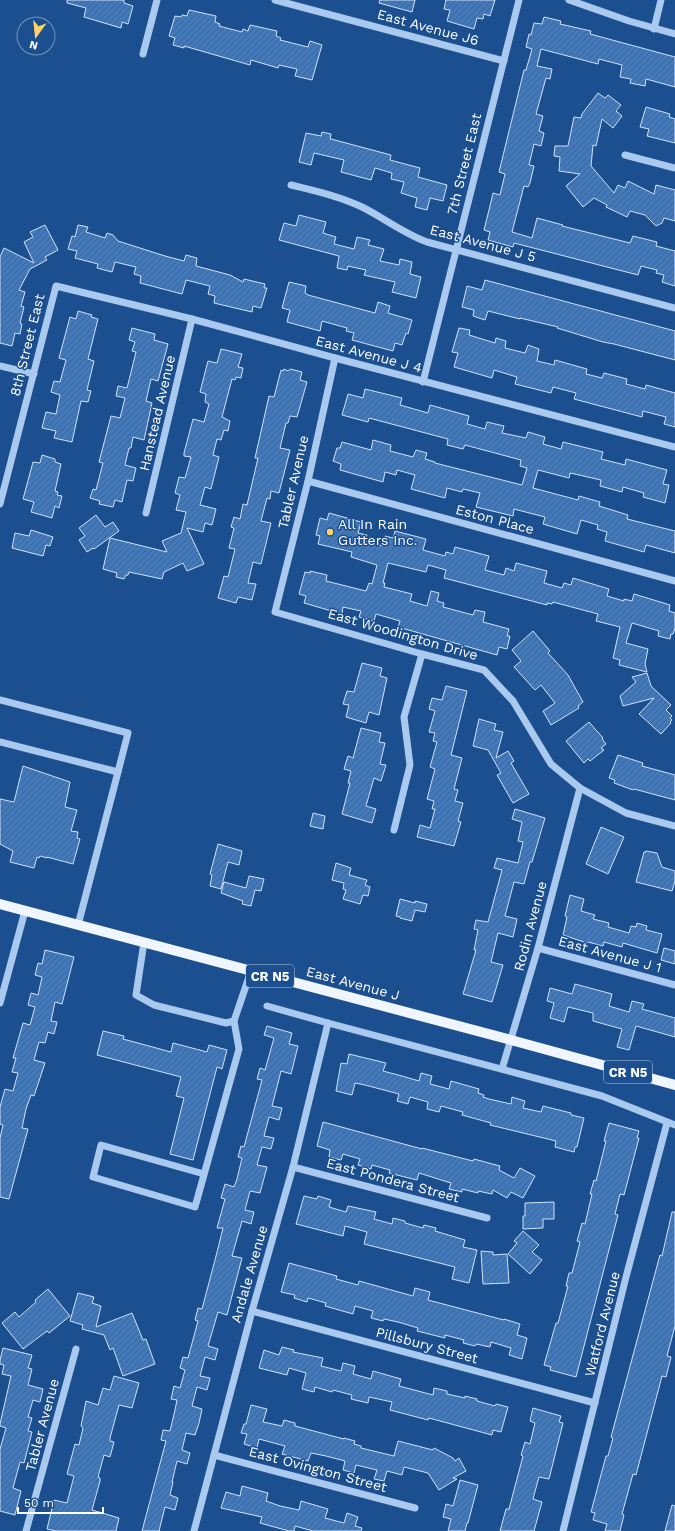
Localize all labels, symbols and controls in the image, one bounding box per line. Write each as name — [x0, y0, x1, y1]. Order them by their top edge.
street label: East Avenue J6 — [375, 6, 481, 48]
north arrow — [16, 16, 56, 56]
text: N — [28, 38, 39, 53]
street label: 7th Street East — [444, 111, 484, 216]
street label: East Avenue J 5 — [428, 221, 538, 265]
street label: 8th Street East — [7, 292, 47, 398]
street label: East Avenue J 4 — [314, 332, 424, 376]
street label: Hanstead Avenue — [136, 353, 178, 473]
street label: Tabler Avenue — [274, 434, 312, 530]
street label: Eston Place — [454, 501, 536, 537]
place label: All In Rain Gutters Inc. — [338, 516, 418, 548]
marker: All In Rain Gutters Inc. — [325, 527, 335, 537]
street label: East Woodington Drive — [326, 605, 480, 663]
street label: Rodin Avenue — [510, 879, 550, 973]
street label: East Avenue J 1 — [557, 933, 663, 975]
street label: East Avenue J — [304, 963, 402, 1003]
road number: CR N5 — [246, 965, 294, 987]
road number: CR N5 — [604, 1061, 652, 1083]
street label: East Pondera Street — [325, 1155, 461, 1206]
street label: Andale Avenue — [227, 1223, 271, 1325]
street label: Watford Avenue — [581, 1270, 623, 1378]
street label: Pillsbury Street — [374, 1324, 480, 1366]
street label: Tabler Avenue — [22, 1377, 62, 1473]
street label: East Ovington Street — [247, 1443, 389, 1495]
scale bar — [18, 1489, 103, 1515]
text: 50 m — [24, 1496, 54, 1510]

